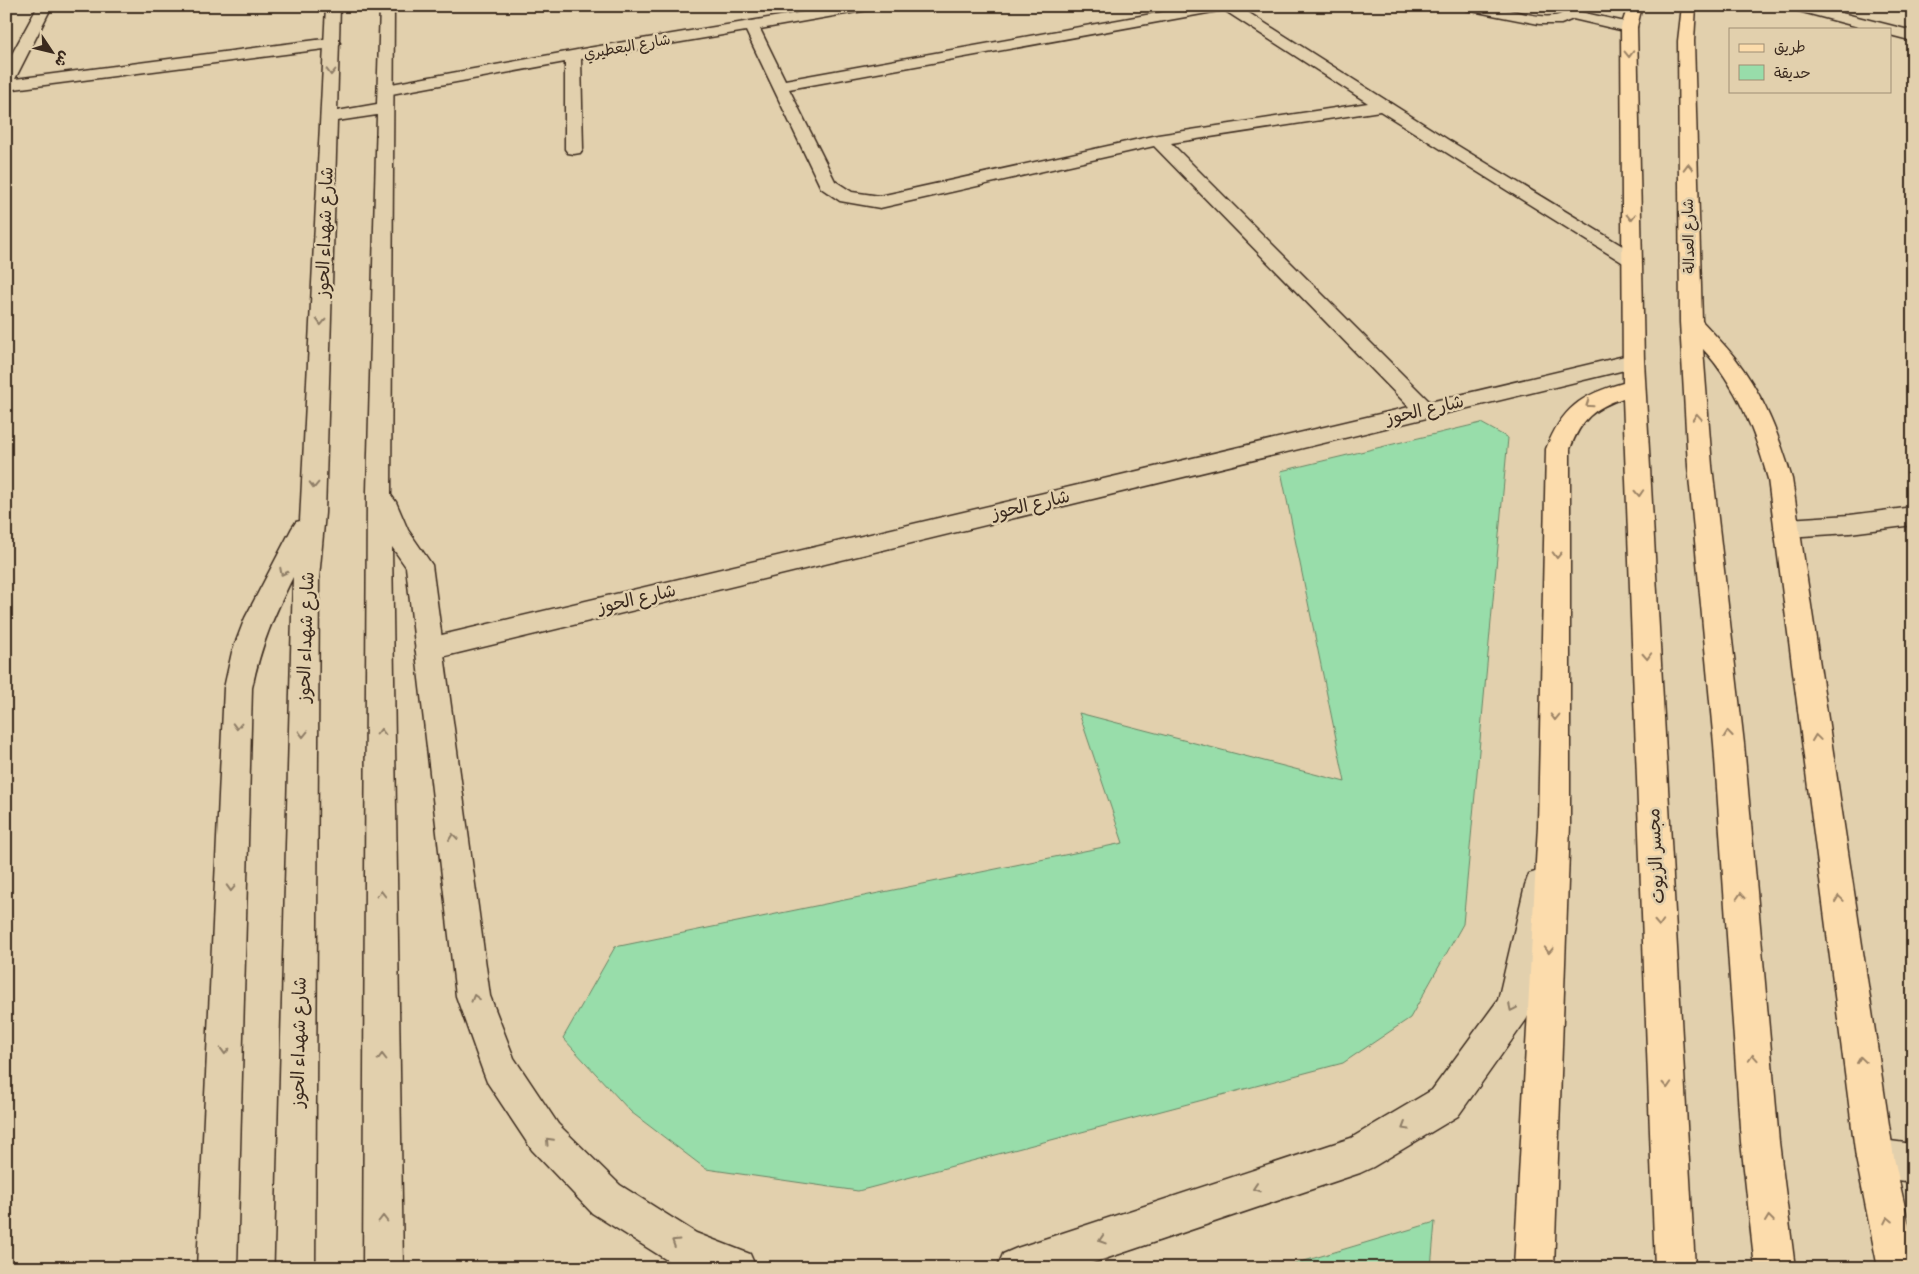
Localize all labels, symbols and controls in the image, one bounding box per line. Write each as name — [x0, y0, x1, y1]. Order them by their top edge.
north arrow — [28, 28, 78, 78]
legend — [1729, 28, 1892, 92]
street label: شارع البعطيري — [582, 30, 672, 65]
text: طريق — [1774, 38, 1806, 57]
text: ش — [51, 48, 74, 70]
one-way arrow — [1624, 50, 1634, 58]
text: حديقة — [1774, 64, 1811, 83]
one-way arrow — [326, 69, 336, 77]
one-way arrow — [1683, 163, 1693, 170]
street label: شارع شهداء الحوز — [311, 166, 339, 300]
street label: شارع العدالة — [1679, 198, 1699, 274]
one-way arrow — [1626, 213, 1636, 221]
one-way arrow — [316, 319, 326, 327]
street label: شارع الحوز — [1382, 390, 1466, 431]
one-way arrow — [1586, 398, 1595, 408]
one-way arrow — [1692, 413, 1703, 421]
one-way arrow — [309, 481, 320, 489]
street label: شارع الحوز — [988, 485, 1072, 526]
one-way arrow — [1634, 490, 1645, 498]
one-way arrow — [1552, 552, 1562, 559]
one-way arrow — [279, 567, 289, 576]
street label: شارع شهداء الحوز — [292, 571, 320, 705]
street label: شارع الحوز — [594, 579, 678, 620]
one-way arrow — [1641, 652, 1652, 660]
one-way arrow — [1550, 714, 1560, 722]
one-way arrow — [232, 722, 242, 730]
one-way arrow — [376, 727, 386, 735]
one-way arrow — [1723, 729, 1734, 737]
one-way arrow — [298, 730, 308, 738]
one-way arrow — [1811, 734, 1822, 742]
street label: مجسر الزيوت — [1642, 808, 1670, 904]
one-way arrow — [448, 833, 459, 841]
one-way arrow — [226, 884, 236, 892]
one-way arrow — [376, 890, 386, 898]
one-way arrow — [1735, 891, 1746, 899]
one-way arrow — [1834, 894, 1845, 902]
one-way arrow — [1654, 919, 1665, 927]
one-way arrow — [1543, 946, 1554, 954]
street label: شارع شهداء الحوز — [286, 976, 312, 1110]
one-way arrow — [470, 995, 480, 1003]
one-way arrow — [1507, 1003, 1518, 1012]
one-way arrow — [220, 1047, 230, 1055]
one-way arrow — [377, 1052, 387, 1060]
one-way arrow — [1748, 1053, 1759, 1061]
one-way arrow — [1857, 1055, 1867, 1064]
one-way arrow — [1661, 1081, 1672, 1089]
one-way arrow — [1402, 1120, 1411, 1130]
one-way arrow — [546, 1138, 555, 1147]
one-way arrow — [1252, 1183, 1261, 1193]
one-way arrow — [378, 1215, 388, 1222]
one-way arrow — [1764, 1215, 1775, 1223]
one-way arrow — [1883, 1216, 1894, 1224]
one-way arrow — [1098, 1234, 1106, 1244]
one-way arrow — [671, 1239, 681, 1248]

